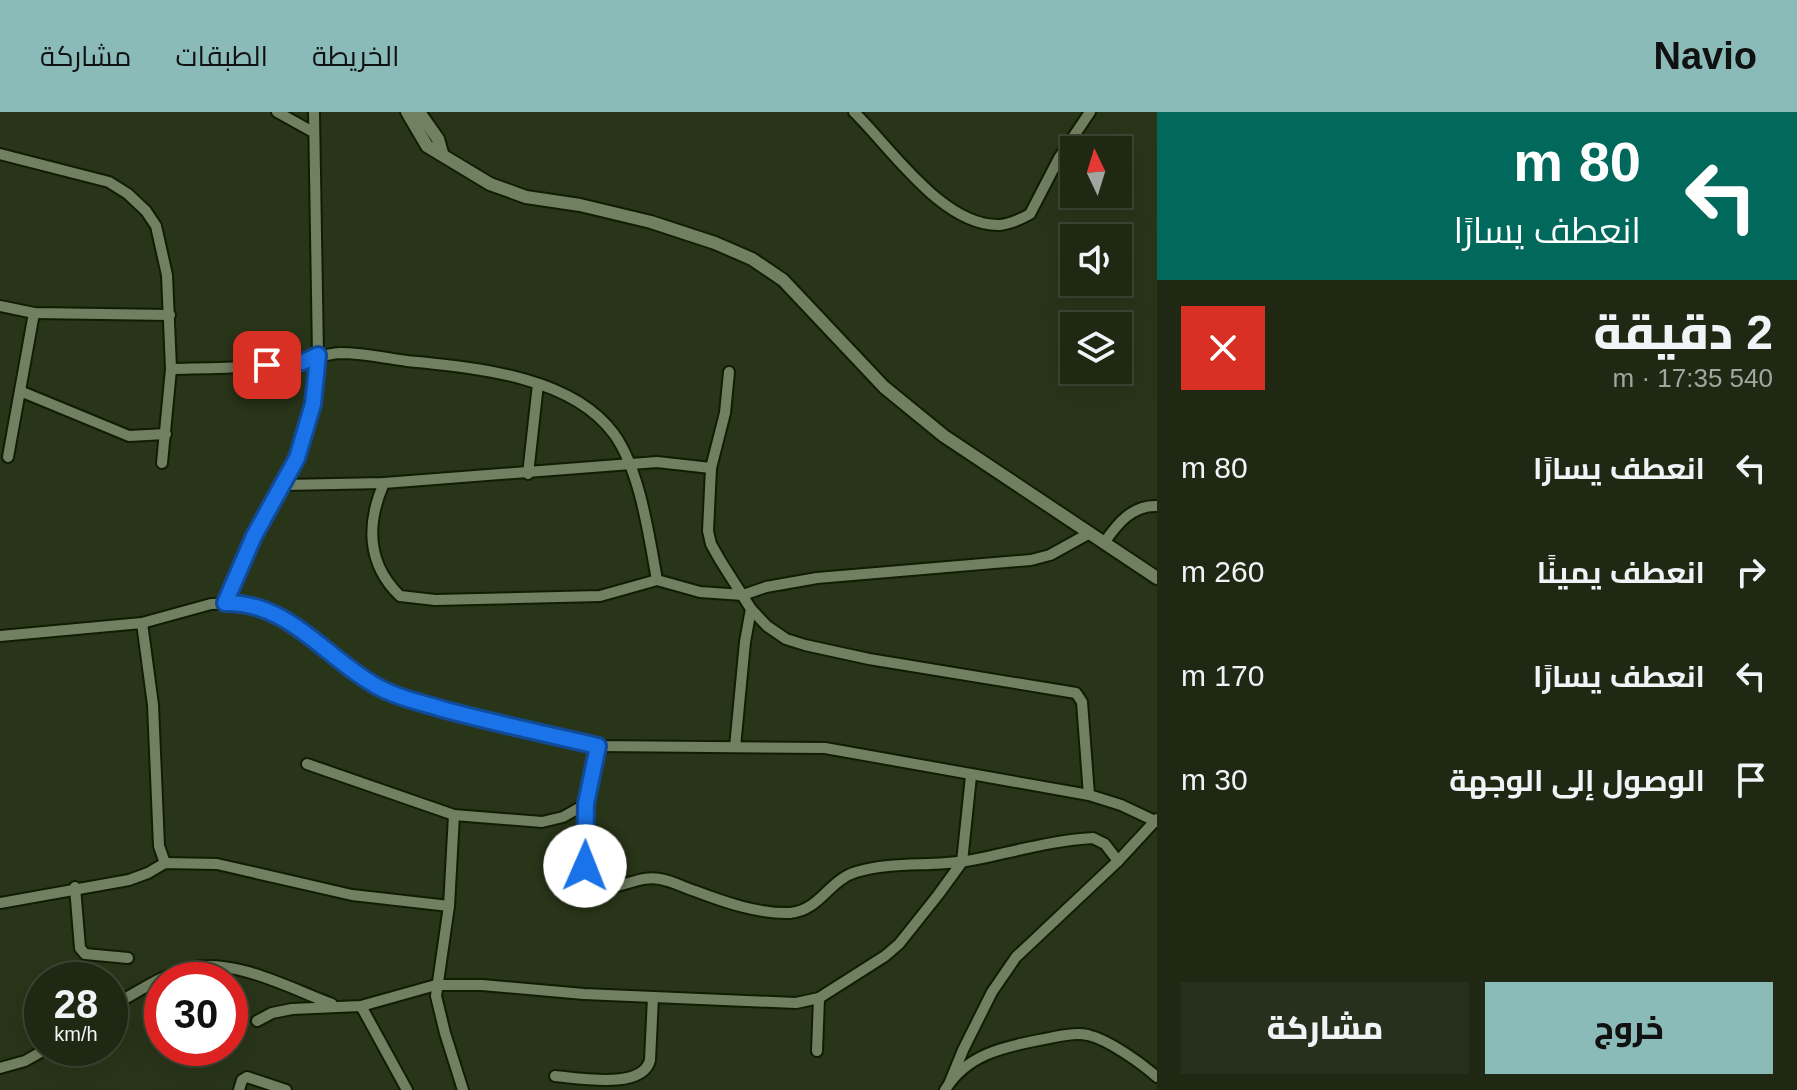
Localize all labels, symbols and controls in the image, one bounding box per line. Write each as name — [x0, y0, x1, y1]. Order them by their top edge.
text: Navio — [1654, 35, 1757, 77]
text: مشاركة — [40, 41, 131, 72]
text: الطبقات — [175, 41, 268, 72]
text: الخريطة — [312, 41, 399, 72]
text: 80 m — [1513, 130, 1641, 193]
north arrow — [1060, 136, 1132, 208]
map controls — [1060, 136, 1132, 384]
icon: left — [1669, 144, 1773, 248]
text: انعطف يسارًا — [1454, 210, 1641, 251]
button: sound — [1060, 224, 1132, 296]
button: close — [1181, 306, 1265, 390]
text: 2 دقيقة — [1594, 306, 1773, 359]
button: layers — [1060, 312, 1132, 384]
pin — [233, 331, 301, 399]
icon: arrive — [245, 343, 289, 387]
text: 540 m · 17:35 — [1613, 363, 1773, 393]
icon: left — [1729, 446, 1773, 490]
text: 80 m — [1181, 451, 1248, 484]
text: انعطف يسارًا — [1533, 452, 1705, 485]
icon: right — [1729, 550, 1773, 594]
text: 260 m — [1181, 555, 1264, 588]
text: انعطف يمينًا — [1537, 556, 1705, 589]
icon: left — [1729, 654, 1773, 698]
text: 170 m — [1181, 659, 1264, 692]
text: انعطف يسارًا — [1533, 660, 1705, 693]
icon: arrive — [1729, 758, 1773, 802]
text: 30 m — [1181, 763, 1248, 796]
text: الوصول إلى الوجهة — [1449, 764, 1705, 797]
position arrow — [543, 824, 627, 908]
speed limit sign: 30 — [144, 962, 248, 1066]
text: 28 — [54, 982, 98, 1026]
button: مشاركة — [1181, 982, 1469, 1074]
button: خروج — [1485, 982, 1773, 1074]
text: km/h — [54, 1023, 98, 1045]

